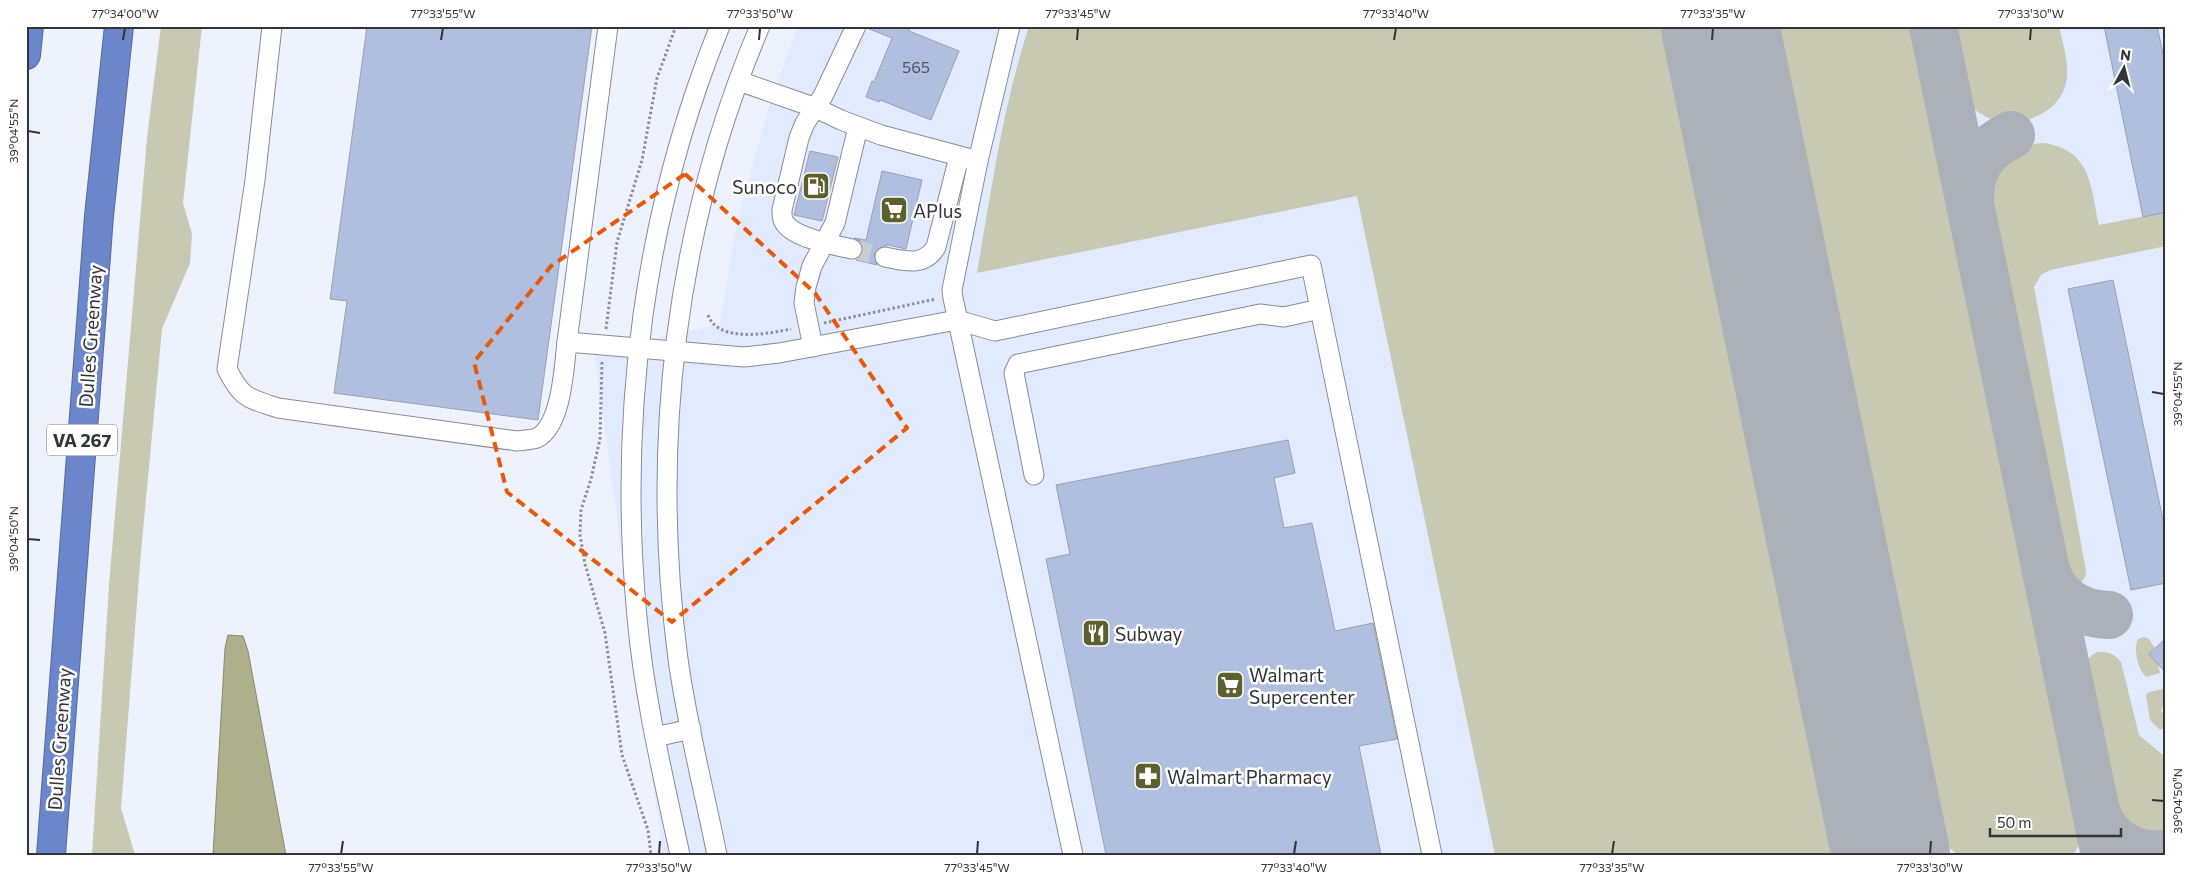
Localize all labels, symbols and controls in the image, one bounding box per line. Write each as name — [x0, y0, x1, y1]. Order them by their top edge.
text: 77°34'00"W — [91, 6, 159, 20]
text: 77°33'55"W — [411, 6, 475, 20]
text: 77°33'50"W — [727, 6, 793, 20]
text: 77°33'45"W — [1045, 6, 1111, 20]
text: 77°33'40"W — [1363, 6, 1429, 20]
text: 77°33'35"W — [1681, 6, 1745, 20]
text: 77°33'30"W — [1998, 6, 2064, 20]
north arrow — [2100, 42, 2150, 92]
text: N — [2119, 46, 2132, 64]
house number: 565 — [902, 57, 930, 76]
text: 39°04'55"N — [6, 99, 20, 163]
fuel station icon: Sunoco — [801, 171, 831, 201]
place label: Sunoco — [732, 175, 797, 198]
supermarket icon: APlus — [879, 195, 909, 225]
place label: APlus — [913, 199, 962, 222]
street label: Dulles Greenway — [74, 264, 106, 408]
text: 39°04'55"N — [2170, 362, 2184, 426]
road number: VA 267 — [47, 424, 117, 456]
text: 39°04'50"N — [6, 506, 20, 572]
restaurant icon: Subway — [1081, 618, 1111, 648]
place label: Subway — [1115, 622, 1182, 645]
place label: Walmart Supercenter — [1249, 663, 1355, 708]
street label: Dulles Greenway — [43, 667, 75, 811]
supermarket icon: Walmart Supercenter — [1215, 670, 1245, 700]
pharmacy icon: Walmart Pharmacy — [1133, 761, 1163, 791]
place label: Walmart Pharmacy — [1167, 765, 1332, 788]
text: 39°04'50"N — [2170, 768, 2184, 834]
scale bar — [1990, 806, 2121, 838]
text: 50 m — [1997, 813, 2031, 831]
text: 77°33'55"W — [309, 860, 373, 874]
text: 77°33'50"W — [626, 860, 692, 874]
text: 77°33'45"W — [944, 860, 1010, 874]
text: 77°33'40"W — [1261, 860, 1327, 874]
text: 77°33'35"W — [1580, 860, 1644, 874]
text: 77°33'30"W — [1897, 860, 1963, 874]

